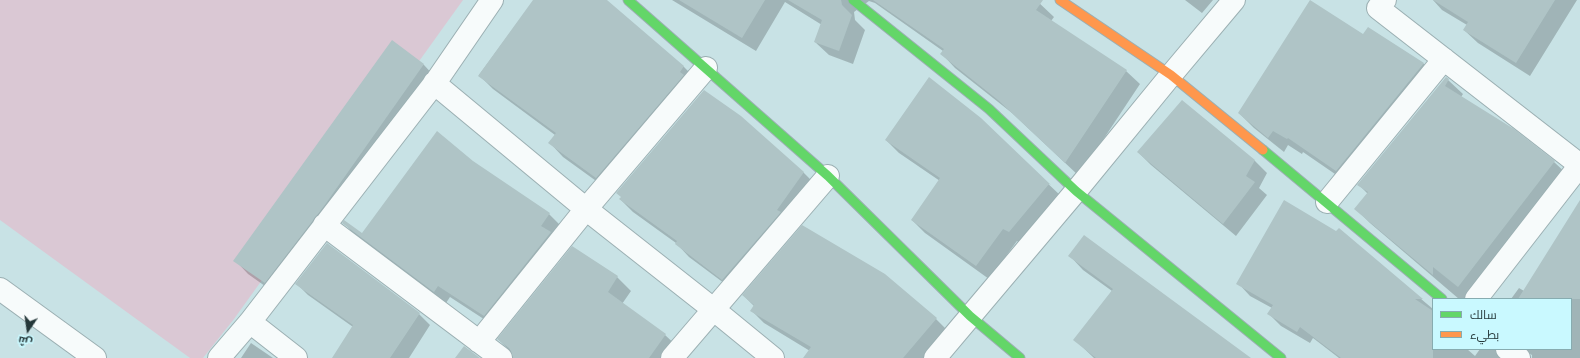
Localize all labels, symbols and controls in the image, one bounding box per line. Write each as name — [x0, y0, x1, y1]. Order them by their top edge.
legend — [1432, 298, 1572, 350]
text: سالك — [1470, 307, 1497, 323]
north arrow — [8, 310, 48, 350]
text: بطيء — [1470, 327, 1499, 343]
text: ش — [17, 333, 34, 350]

